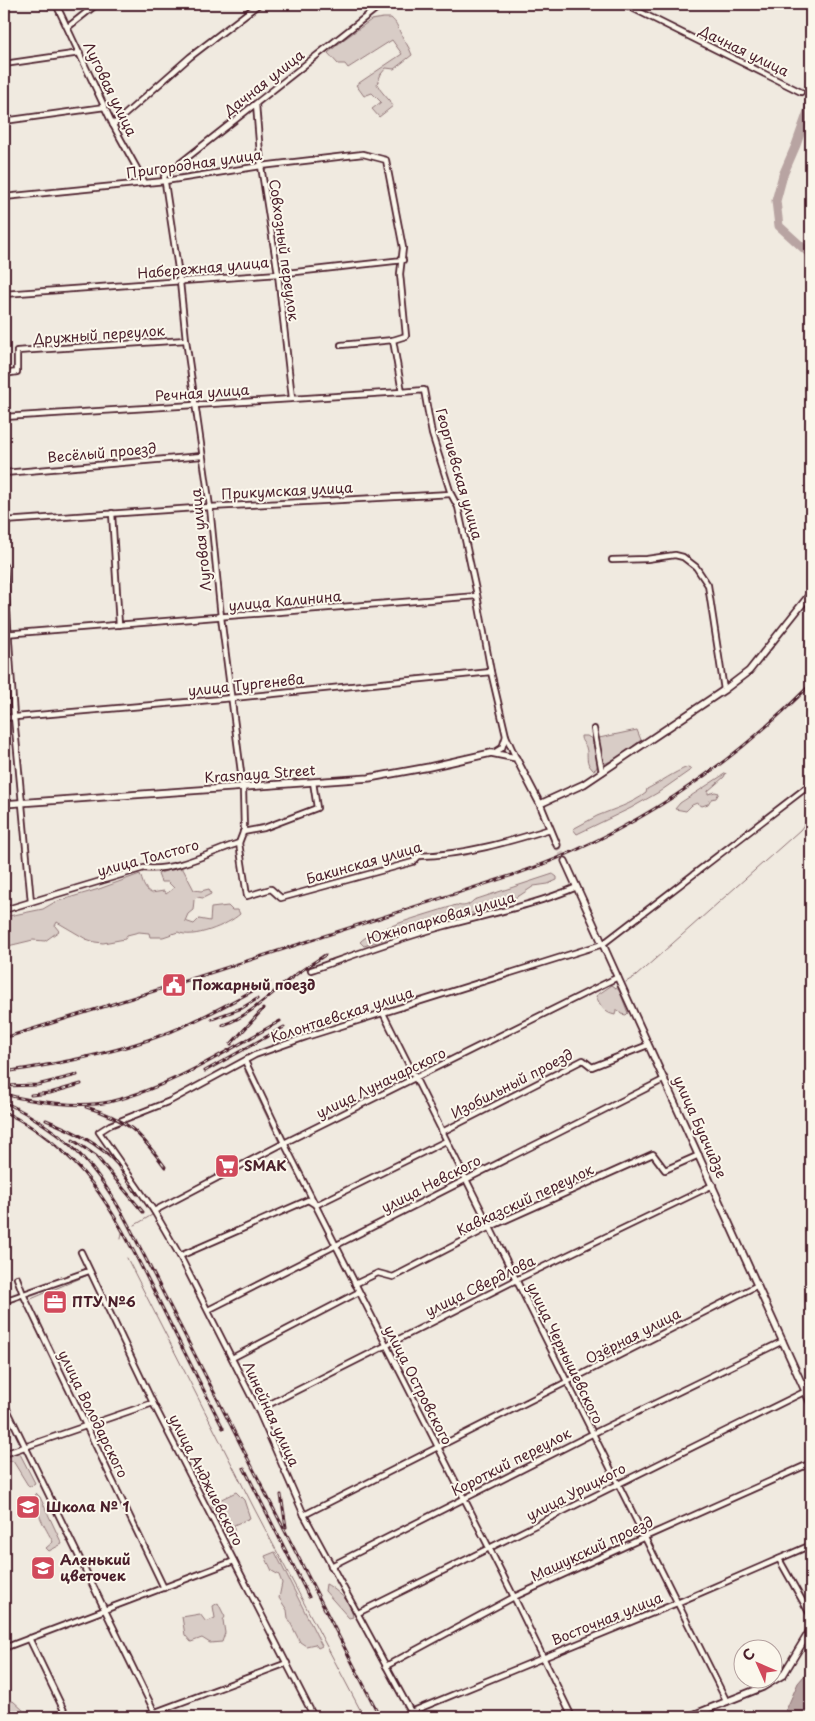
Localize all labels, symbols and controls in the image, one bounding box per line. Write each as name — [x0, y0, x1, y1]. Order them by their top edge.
street label: Дачная улица — [695, 19, 793, 81]
street label: Луговая улица — [78, 38, 143, 140]
street label: Дачная улица — [218, 44, 309, 122]
street label: Пригородная улица — [125, 144, 263, 183]
street label: Совхозный переулок — [264, 178, 305, 323]
street label: Набережная улица — [136, 251, 270, 284]
street label: Дружный переулок — [32, 319, 166, 350]
street label: Речная улица — [154, 379, 250, 406]
street label: Георгиевская улица — [431, 406, 488, 542]
street label: Весёлый проезд — [47, 437, 157, 468]
street label: Прикумская улица — [221, 477, 353, 504]
street label: Луговая улица — [185, 488, 216, 592]
street label: улица Калинина — [228, 585, 342, 616]
street label: улица Тургенева — [187, 668, 305, 701]
street label: Krasnaya Street — [204, 759, 316, 788]
street label: улица Толстого — [95, 834, 201, 881]
street label: Бакинская улица — [304, 836, 424, 889]
street label: Южнопарковая улица — [364, 886, 518, 949]
public building icon: Пожарный поезд — [161, 972, 187, 998]
place label: Пожарный поезд — [192, 974, 315, 995]
street label: Колонтаевская улица — [268, 981, 416, 1048]
street label: улица Луначарского — [312, 1042, 449, 1123]
street label: Изобильный проезд — [447, 1044, 577, 1124]
street label: улица Буачидзе — [668, 1072, 733, 1182]
street label: улица Невского — [377, 1149, 484, 1218]
supermarket icon: SMAK — [214, 1153, 240, 1179]
place label: SMAK — [244, 1155, 287, 1176]
street label: Кавказский переулок — [453, 1158, 597, 1241]
street label: улица Свердлова — [421, 1250, 539, 1321]
street label: улица Чернышевского — [522, 1278, 609, 1427]
office icon: ПТУ №6 — [42, 1289, 68, 1315]
place label: ПТУ №6 — [72, 1291, 136, 1312]
street label: Озёрная улица — [581, 1302, 684, 1369]
street label: улица Островского — [379, 1321, 458, 1449]
street label: улица Володарского — [53, 1346, 134, 1481]
street label: Линейная улица — [238, 1358, 305, 1470]
street label: улица Анджиевского — [164, 1410, 249, 1549]
street label: Короткий переулок — [447, 1422, 575, 1501]
street label: улица Урицкого — [522, 1457, 629, 1526]
school or university icon: Школа № 1 — [15, 1494, 41, 1520]
place label: Школа № 1 — [46, 1496, 130, 1517]
street label: Машукский проезд — [527, 1511, 657, 1586]
place label: Аленький цветочек — [60, 1549, 131, 1586]
school or university icon: Аленький цветочек — [30, 1555, 56, 1581]
street label: Восточная улица — [548, 1587, 666, 1650]
north arrow — [732, 1638, 782, 1688]
text: С — [737, 1643, 760, 1666]

